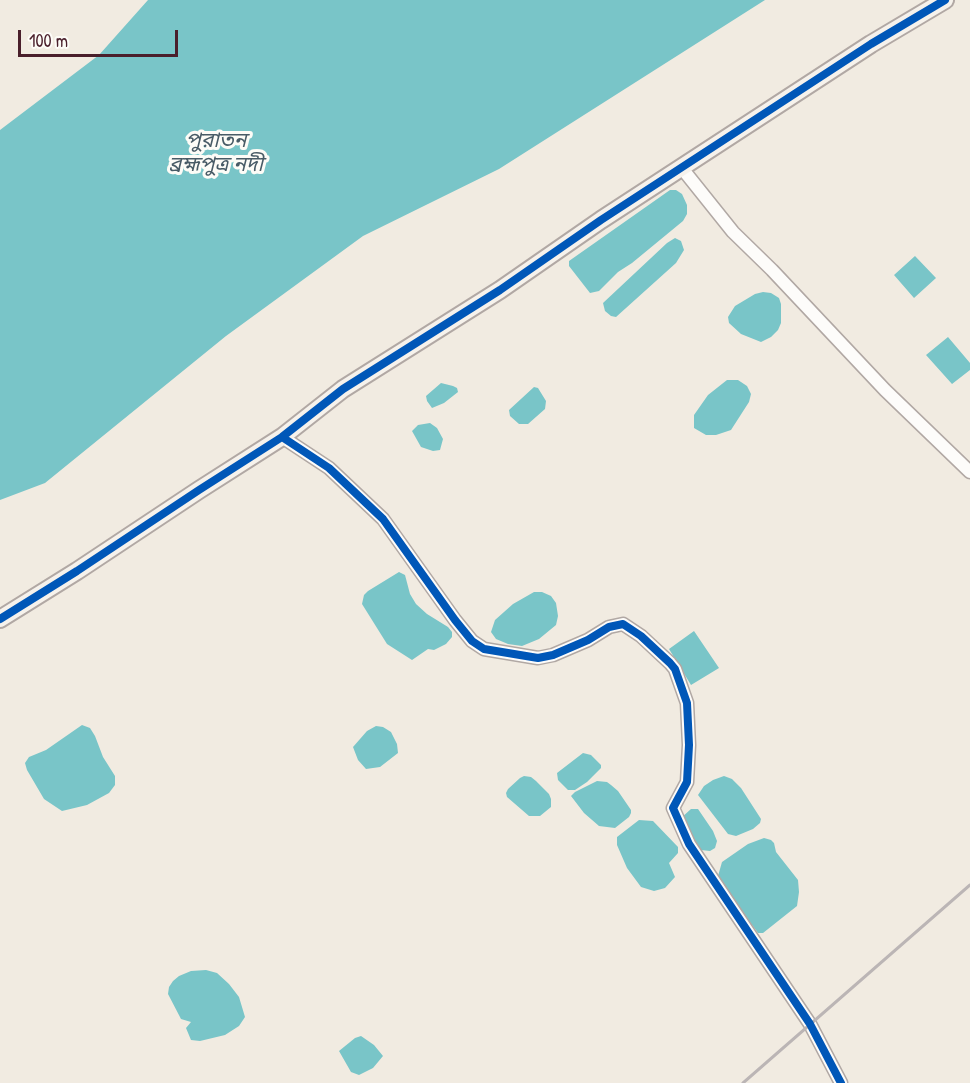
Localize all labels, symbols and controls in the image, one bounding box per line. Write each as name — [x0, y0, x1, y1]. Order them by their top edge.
scale bar — [21, 18, 182, 56]
text: 100 m — [29, 28, 68, 53]
water label: পুরাতন ব্রহ্মপুত্র নদী — [169, 128, 263, 178]

